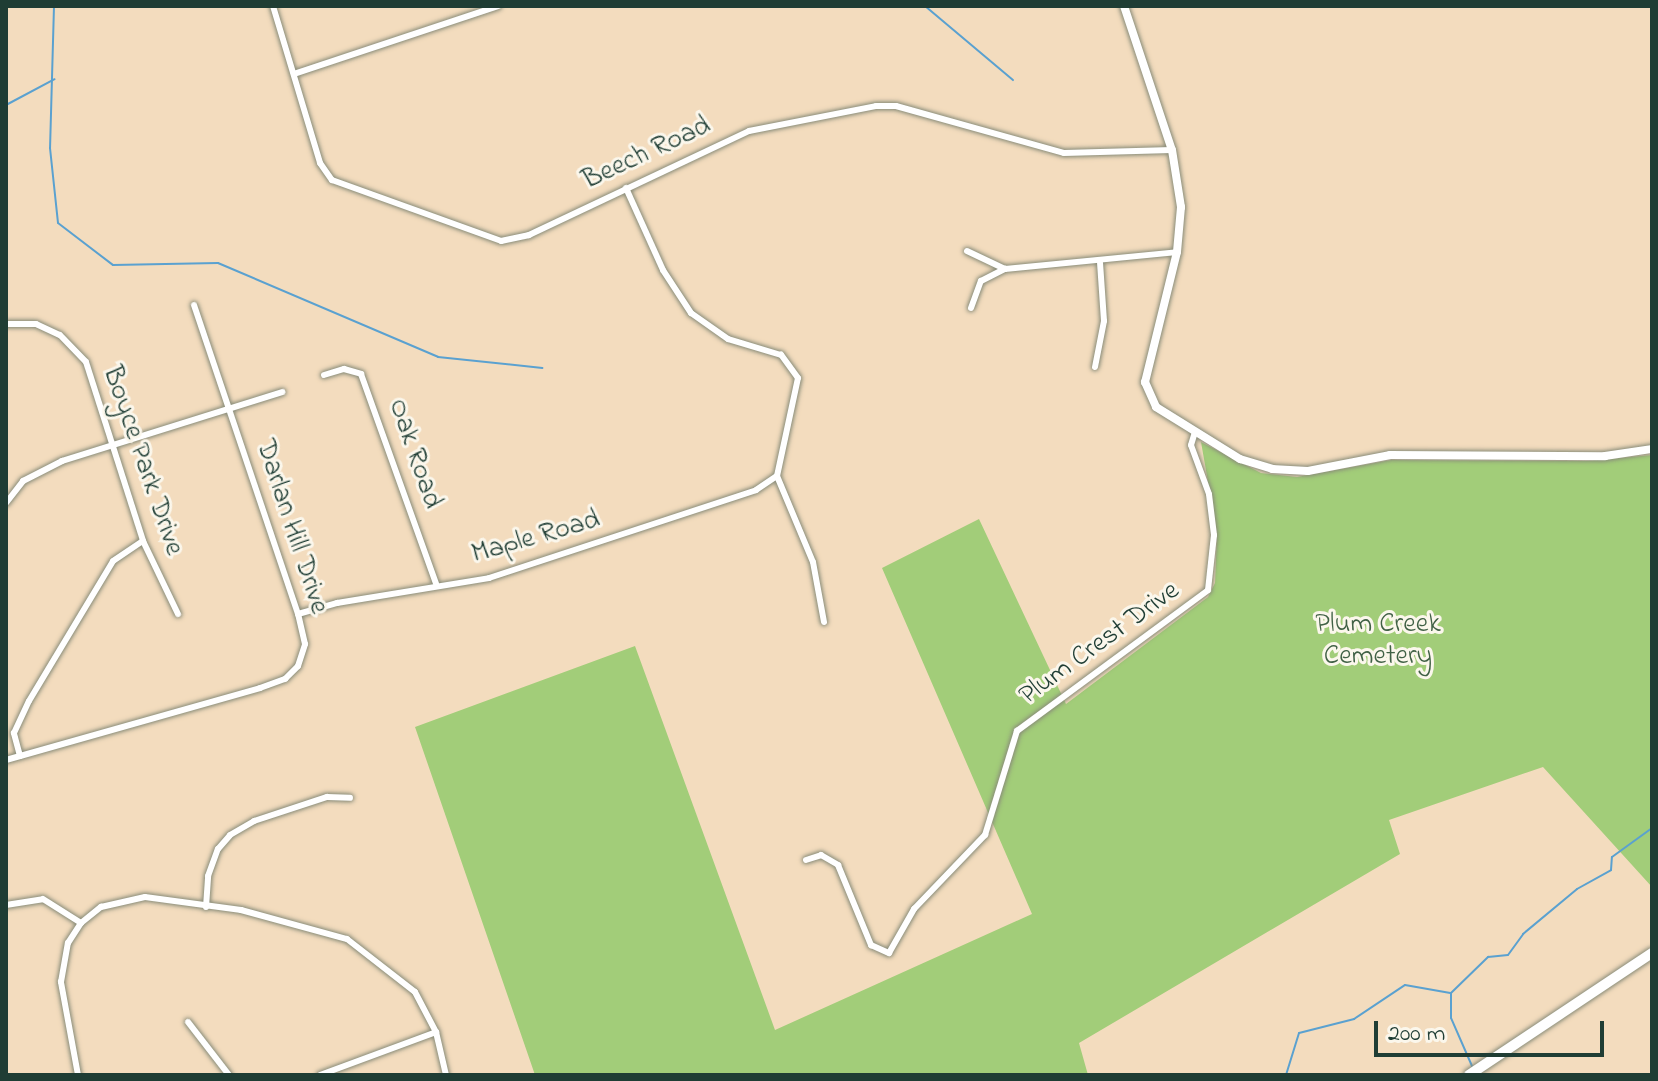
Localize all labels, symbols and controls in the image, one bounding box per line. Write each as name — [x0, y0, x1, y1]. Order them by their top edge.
street label: Beech Road — [578, 110, 716, 198]
street label: Boyce Park Drive — [94, 362, 190, 560]
street label: Oak Road — [380, 395, 448, 513]
street label: Darlan Hill Drive — [247, 436, 335, 618]
street label: Maple Road — [468, 504, 604, 572]
street label: Plum Crest Drive — [1013, 575, 1187, 713]
park label: Plum Creek Cemetery — [1315, 608, 1441, 674]
scale bar — [1378, 1005, 1608, 1055]
text: 200 m — [1388, 1017, 1445, 1052]

